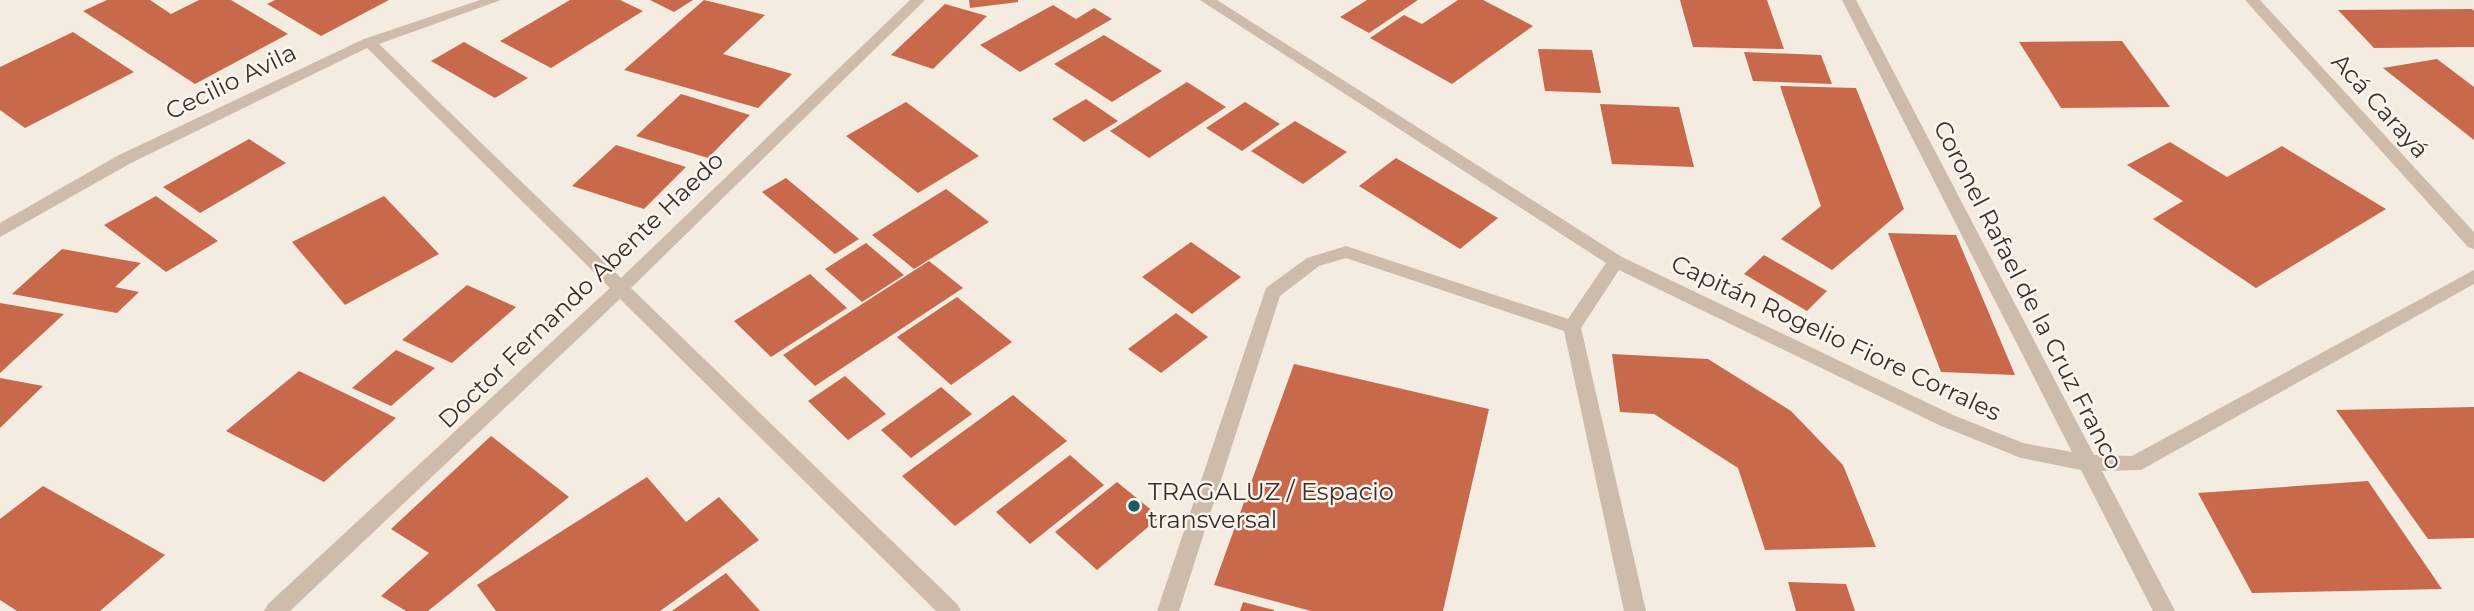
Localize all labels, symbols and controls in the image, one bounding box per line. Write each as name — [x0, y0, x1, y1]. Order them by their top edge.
street label: Cecilio Avila — [161, 37, 301, 126]
street label: Acá Carayá — [2326, 47, 2435, 164]
street label: Coronel Rafael de la Cruz Franco — [1928, 115, 2129, 474]
street label: Doctor Fernando Abente Haedo — [432, 145, 729, 434]
street label: Capitán Rogelio Fiore Corrales — [1667, 248, 2006, 427]
place label: TRAGALUZ / Espacio transversal — [1148, 477, 1394, 534]
marker: TRAGALUZ / Espacio transversal — [1126, 498, 1142, 514]

